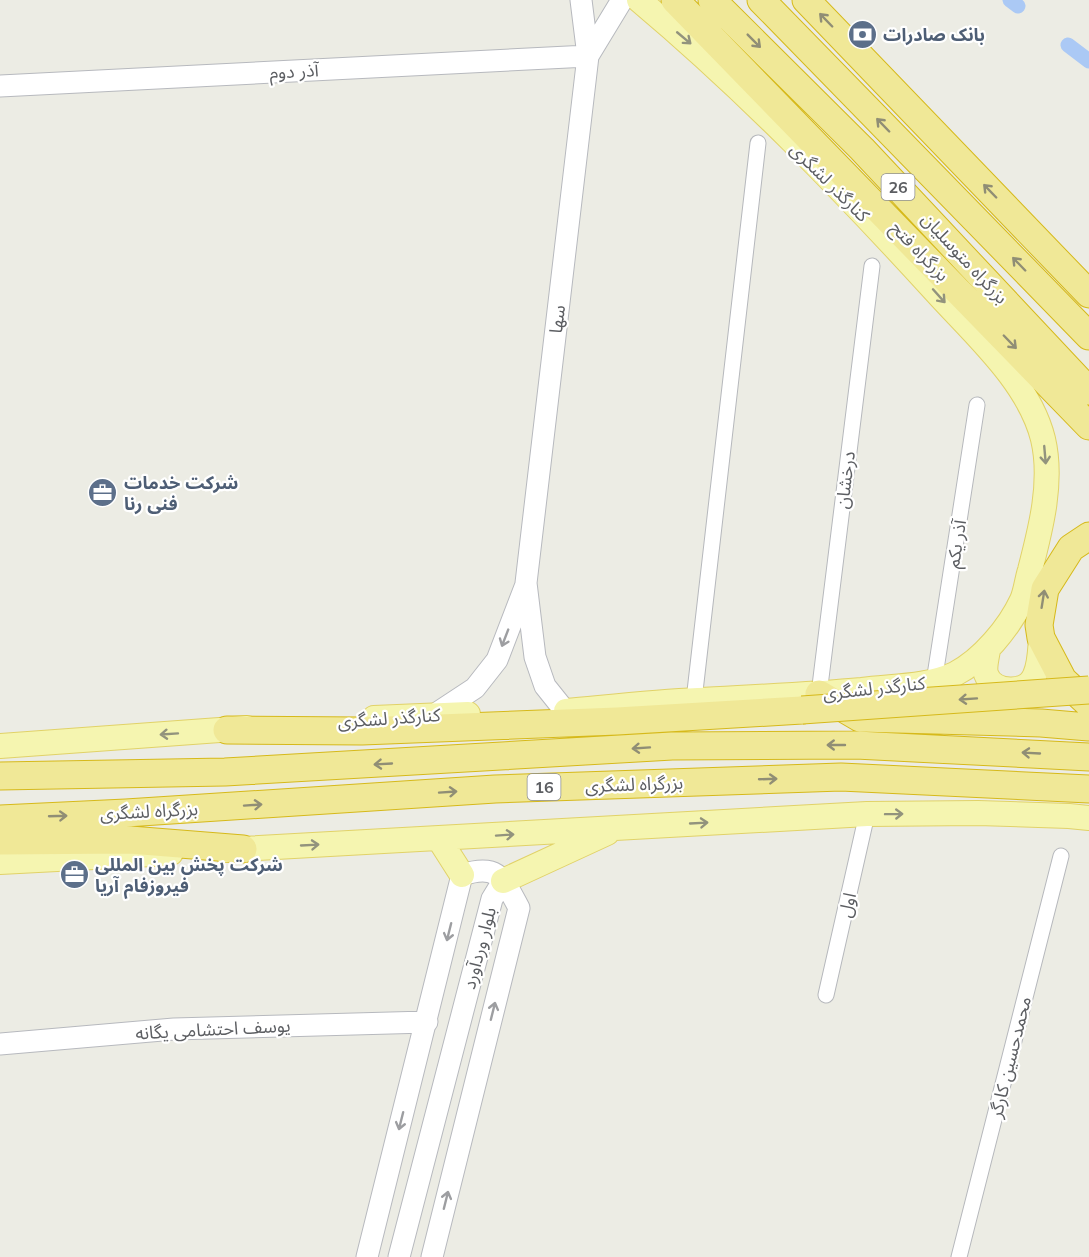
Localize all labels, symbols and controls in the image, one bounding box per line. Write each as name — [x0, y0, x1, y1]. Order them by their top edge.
one-way arrow — [818, 13, 833, 28]
bank icon: بانک صادرات — [846, 18, 878, 50]
place label: بانک صادرات — [883, 23, 985, 46]
one-way arrow — [676, 31, 692, 44]
one-way arrow — [746, 34, 761, 49]
street label: آذر دوم — [269, 58, 320, 87]
one-way arrow — [875, 117, 890, 132]
street label: کنارگذر لشگری — [785, 137, 875, 227]
road number: 26 — [882, 174, 914, 200]
one-way arrow — [983, 184, 997, 199]
street label: بزرگراه متوسلیان — [917, 207, 1013, 309]
street label: بزرگراه فتح — [884, 216, 954, 287]
one-way arrow — [1012, 257, 1026, 272]
one-way arrow — [932, 288, 946, 303]
street label: سها — [544, 303, 570, 335]
one-way arrow — [1002, 335, 1017, 350]
one-way arrow — [1039, 444, 1050, 464]
street label: درخشان — [830, 450, 860, 510]
place label: شرکت خدمات فنی رنا — [124, 471, 238, 515]
office icon: شرکت خدمات فنی رنا — [87, 476, 119, 508]
street label: آذر یکم — [941, 517, 973, 570]
one-way arrow — [1038, 590, 1049, 610]
one-way arrow — [499, 628, 510, 647]
street label: کنارگذر لشگری — [822, 671, 927, 705]
one-way arrow — [958, 693, 978, 704]
street label: کنارگذر لشگری — [337, 703, 442, 733]
one-way arrow — [160, 728, 179, 739]
one-way arrow — [826, 739, 846, 751]
one-way arrow — [631, 743, 651, 754]
one-way arrow — [1021, 748, 1041, 759]
one-way arrow — [374, 758, 394, 769]
street label: بزرگراه لشگری — [585, 771, 683, 797]
road number: 16 — [528, 774, 560, 800]
one-way arrow — [758, 774, 778, 785]
one-way arrow — [437, 787, 457, 798]
street label: بزرگراه لشگری — [99, 797, 199, 825]
one-way arrow — [243, 799, 263, 810]
one-way arrow — [884, 808, 904, 820]
one-way arrow — [48, 811, 68, 822]
one-way arrow — [689, 817, 709, 828]
one-way arrow — [494, 829, 514, 840]
one-way arrow — [300, 840, 320, 851]
place label: شرکت پخش بین المللی فیروزفام آریا — [95, 853, 283, 899]
office icon: شرکت پخش بین المللی فیروزفام آریا — [58, 858, 90, 890]
street label: اول — [833, 890, 861, 920]
street label: بلوار وردآورد — [457, 904, 501, 992]
one-way arrow — [442, 922, 454, 941]
street label: محمدحسین کارگر — [984, 994, 1036, 1121]
one-way arrow — [488, 1002, 500, 1021]
street label: یوسف احتشامی یگانه — [135, 1013, 291, 1045]
one-way arrow — [395, 1112, 407, 1131]
one-way arrow — [441, 1191, 453, 1210]

